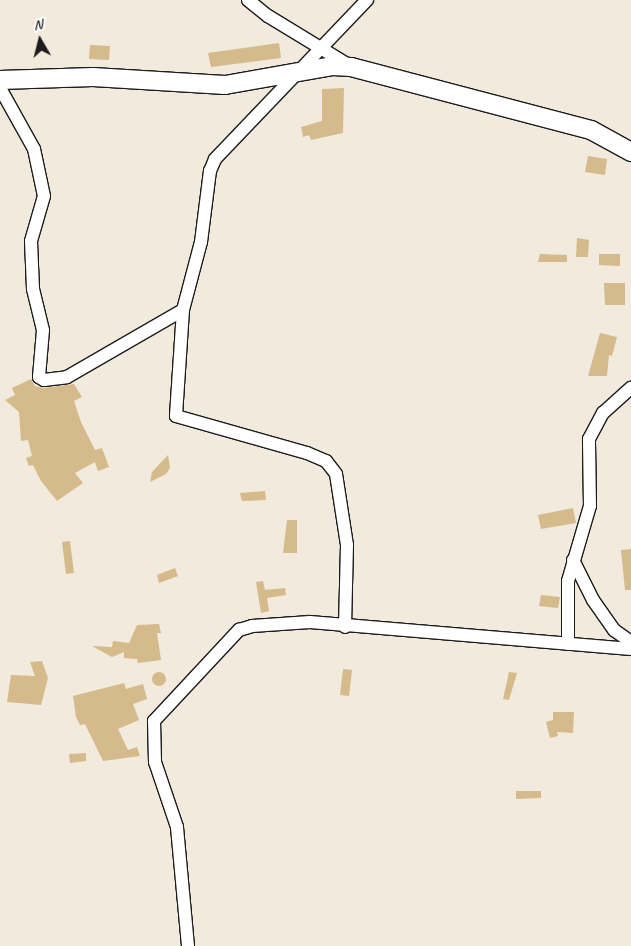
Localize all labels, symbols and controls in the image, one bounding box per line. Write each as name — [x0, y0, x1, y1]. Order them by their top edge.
north arrow — [15, 15, 65, 65]
text: N — [32, 16, 43, 34]

